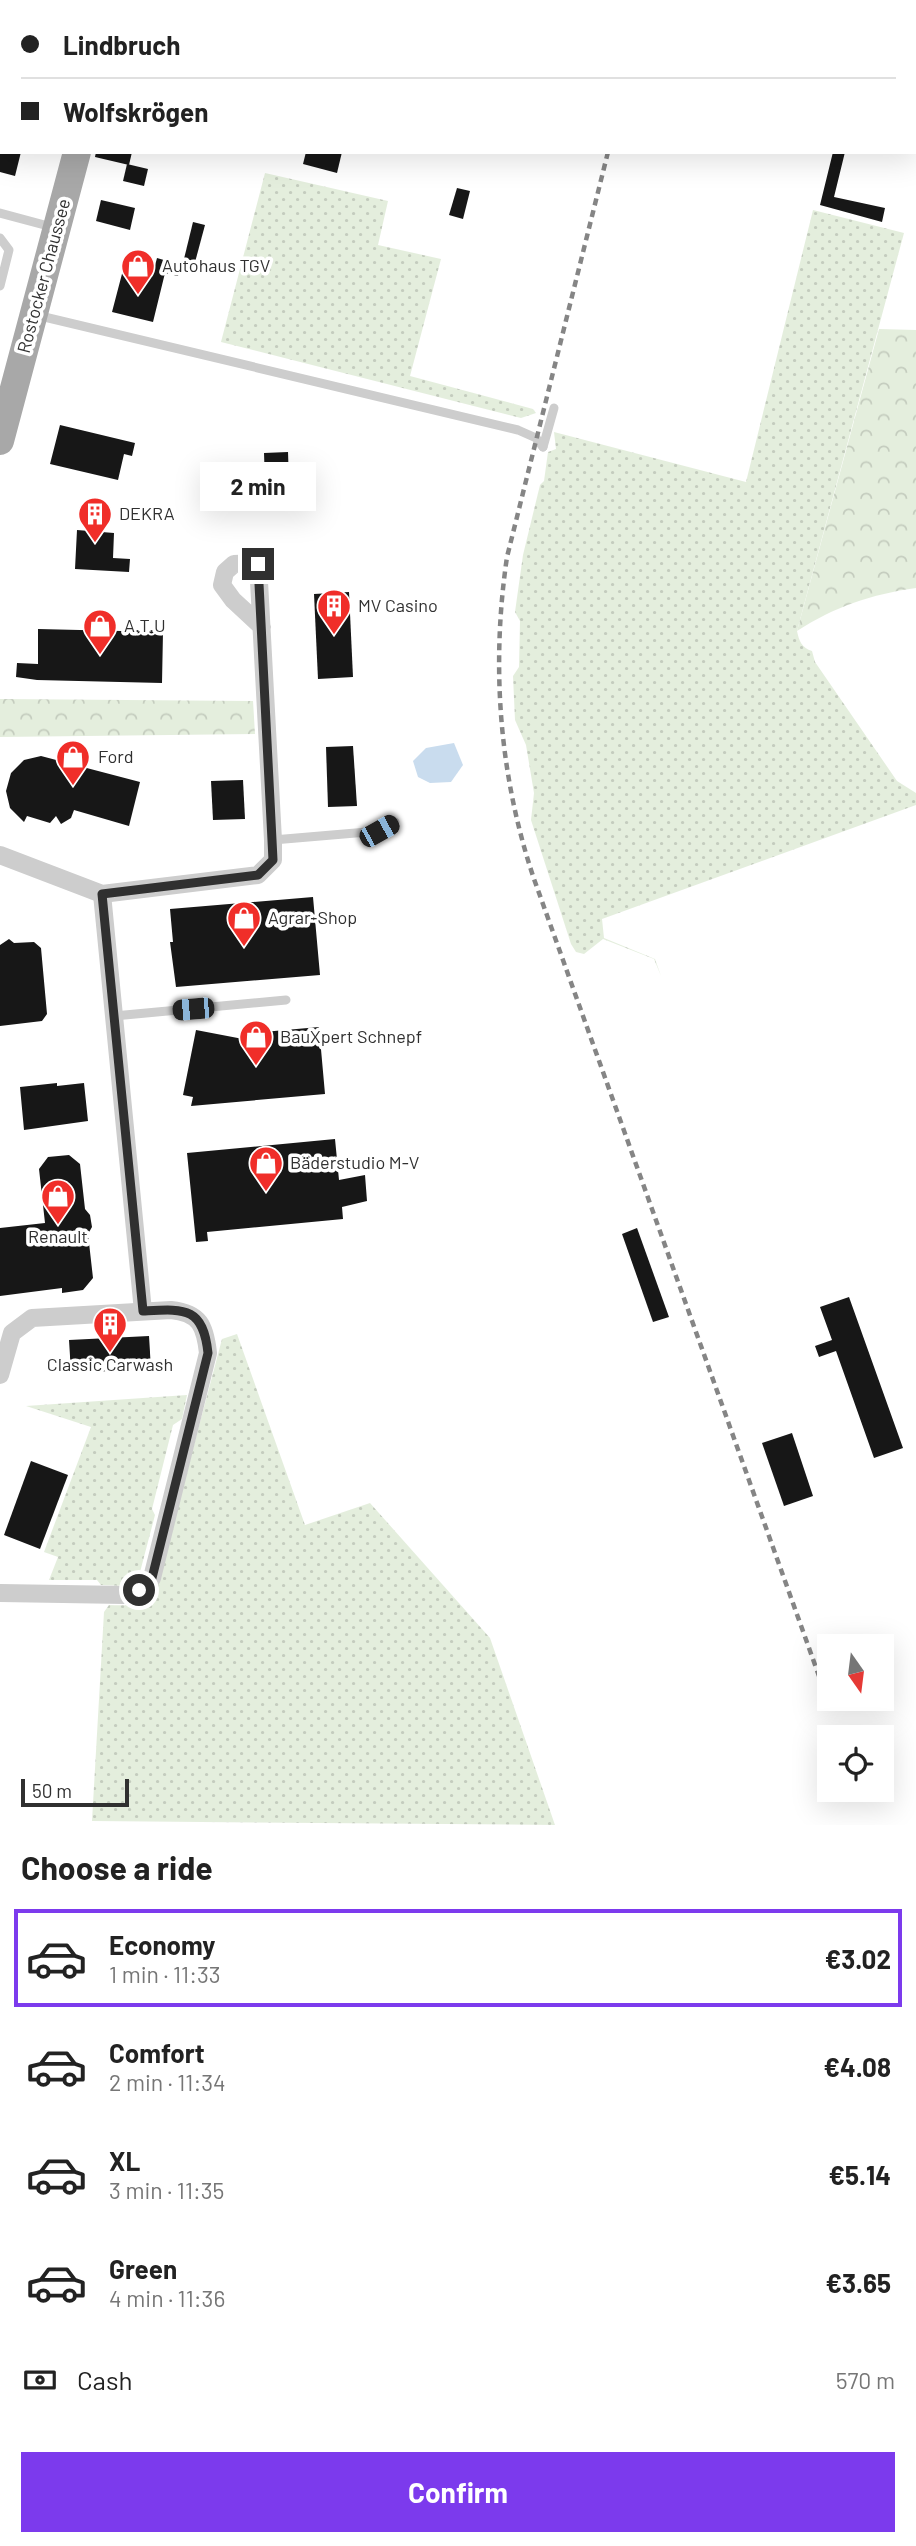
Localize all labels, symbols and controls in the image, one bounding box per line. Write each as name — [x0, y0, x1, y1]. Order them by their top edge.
text: Lindbruch — [63, 29, 180, 60]
text: Wolfskrögen — [63, 96, 208, 127]
street label: Rostocker Chaussee — [12, 196, 74, 355]
shop icon: Autohaus TGV — [119, 247, 157, 296]
place label: Autohaus TGV — [162, 254, 271, 276]
callout: 2 min — [200, 462, 316, 512]
text: 2 min — [230, 472, 286, 500]
building icon: DEKRA — [76, 495, 114, 544]
place label: DEKRA — [119, 502, 175, 524]
route end — [242, 548, 274, 580]
building icon: MV Casino — [315, 587, 353, 636]
place label: MV Casino — [358, 594, 438, 616]
shop icon: A.T.U — [81, 607, 119, 656]
place label: A.T.U — [124, 614, 166, 636]
shop icon: Ford — [54, 738, 92, 787]
place label: Ford — [98, 745, 134, 767]
car — [356, 812, 403, 850]
shop icon: Agrar-Shop — [225, 899, 263, 948]
place label: Agrar-Shop — [268, 906, 357, 928]
car — [172, 997, 215, 1021]
shop icon: BauXpert Schnepf — [237, 1018, 275, 1067]
place label: BauXpert Schnepf — [280, 1025, 422, 1047]
shop icon: Bäderstudio M-V — [247, 1144, 285, 1193]
place label: Bäderstudio M-V — [290, 1151, 420, 1173]
shop icon: Renault — [39, 1177, 77, 1226]
place label: Renault — [28, 1225, 88, 1247]
building icon: Classic Carwash — [91, 1305, 129, 1354]
place label: Classic Carwash — [47, 1353, 173, 1375]
route start — [123, 1574, 155, 1606]
north arrow — [817, 1634, 894, 1712]
map controls — [817, 1634, 894, 1802]
button: locate — [817, 1725, 894, 1802]
scale bar — [21, 1776, 130, 1808]
text: 50 m — [32, 1779, 72, 1802]
text: Choose a ride — [21, 1848, 213, 1886]
icon: car — [25, 1927, 88, 1990]
text: Economy — [109, 1929, 215, 1960]
text: €3.02 — [825, 1943, 891, 1974]
text: 1 min · 11:33 — [109, 1960, 221, 1988]
icon: car — [25, 2035, 88, 2098]
text: Comfort — [109, 2037, 205, 2068]
text: €4.08 — [824, 2051, 891, 2082]
text: 2 min · 11:34 — [109, 2068, 226, 2096]
icon: car — [25, 2143, 88, 2206]
text: XL — [109, 2145, 140, 2176]
text: €5.14 — [829, 2159, 891, 2190]
text: 3 min · 11:35 — [109, 2176, 224, 2204]
icon: car — [25, 2251, 88, 2314]
text: Green — [109, 2253, 177, 2284]
text: €3.65 — [825, 2267, 891, 2298]
text: 4 min · 11:36 — [109, 2284, 225, 2312]
icon: cash — [21, 2361, 59, 2399]
text: Cash — [77, 2364, 132, 2395]
text: 570 m — [836, 2366, 895, 2394]
button: Confirm — [21, 2452, 895, 2532]

